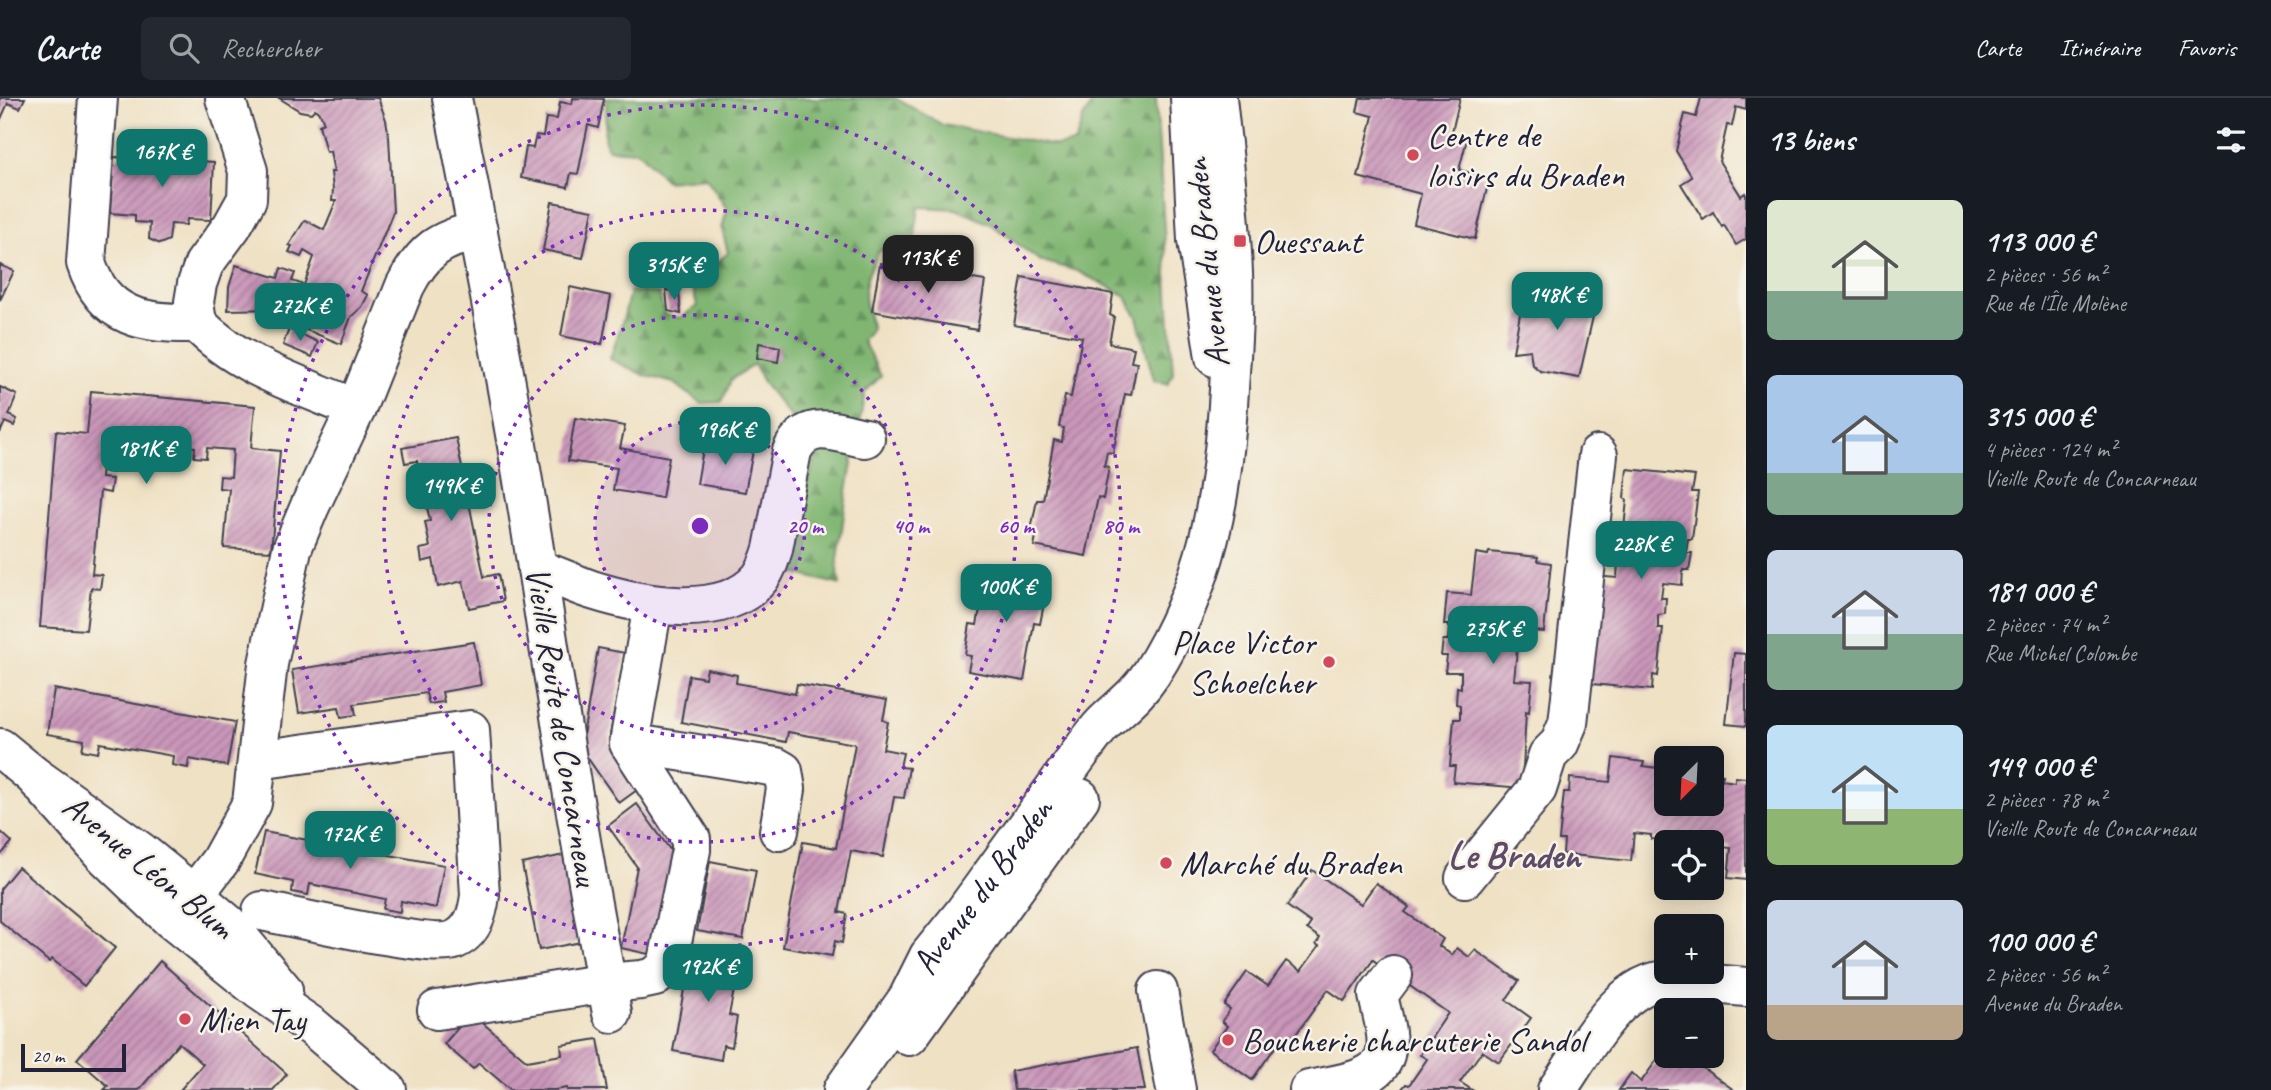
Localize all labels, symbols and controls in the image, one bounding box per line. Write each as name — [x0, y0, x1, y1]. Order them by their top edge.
search box — [141, 17, 631, 80]
text: Carte — [35, 27, 99, 69]
icon: search — [165, 29, 203, 67]
text: Rechercher — [221, 32, 321, 65]
text: Carte — [1975, 33, 2021, 63]
text: Itinéraire — [2059, 33, 2140, 63]
text: Favoris — [2178, 33, 2236, 63]
place label: Centre de loisirs du Braden — [1427, 113, 1624, 198]
text: 13 biens — [1767, 121, 1855, 159]
icon: filters — [2212, 121, 2250, 159]
pin: 167K € — [105, 130, 219, 189]
text: 167K € — [132, 137, 192, 166]
marker: Centre de loisirs du Braden — [1405, 147, 1421, 163]
street label: Avenue du Braden — [1173, 154, 1240, 370]
place label: Ouessant — [1254, 219, 1365, 264]
text: 113 000 € — [1984, 222, 2093, 260]
icon: home — [1823, 228, 1907, 312]
marker: Ouessant — [1232, 233, 1248, 249]
pin: 113K € — [871, 236, 985, 295]
pin: 315K € — [617, 242, 731, 302]
text: 113K € — [899, 243, 957, 272]
text: 315K € — [645, 250, 703, 279]
text: 2 pièces · 56 m² — [1984, 260, 2106, 289]
pin: 148K € — [1500, 272, 1614, 332]
text: 148K € — [1528, 280, 1586, 309]
pin: 272K € — [243, 284, 357, 343]
text: Rue de l'Île Molène — [1984, 289, 2126, 318]
text: 272K € — [271, 291, 329, 320]
text: 315 000 € — [1984, 397, 2093, 435]
icon: home — [1823, 403, 1907, 487]
pin: 196K € — [668, 408, 782, 467]
text: 196K € — [696, 415, 754, 444]
pin: 181K € — [89, 426, 203, 486]
text: 181K € — [117, 434, 175, 463]
text: 4 pièces · 124 m² — [1984, 435, 2116, 464]
pin: 149K € — [394, 464, 508, 523]
text: Vieille Route de Concarneau — [1984, 464, 2196, 493]
text: 149K € — [422, 471, 480, 500]
text: 20 m — [787, 513, 825, 539]
text: 40 m — [893, 513, 931, 539]
text: 60 m — [998, 513, 1036, 539]
text: 80 m — [1103, 513, 1141, 539]
centre of rings — [688, 514, 712, 538]
pin: 228K € — [1584, 522, 1698, 581]
text: 228K € — [1612, 529, 1670, 558]
street label: Vieille Route de Concarneau — [515, 564, 610, 891]
pin: 100K € — [949, 564, 1063, 624]
text: 100K € — [977, 572, 1035, 601]
text: 181 000 € — [1984, 572, 2093, 610]
icon: home — [1823, 578, 1907, 662]
pin: 275K € — [1436, 606, 1550, 666]
text: 2 pièces · 74 m² — [1984, 610, 2106, 639]
text: 275K € — [1464, 614, 1522, 643]
place label: Place Victor Schoelcher — [1172, 620, 1317, 705]
text: Rue Michel Colombe — [1984, 639, 2136, 668]
marker: Place Victor Schoelcher — [1321, 654, 1337, 670]
north arrow — [1654, 746, 1724, 816]
map controls — [1654, 746, 1724, 1068]
text: 149 000 € — [1984, 747, 2093, 785]
icon: home — [1823, 753, 1907, 837]
street label: Avenue Léon Blum — [54, 783, 245, 950]
text: 2 pièces · 78 m² — [1984, 785, 2106, 814]
street label: Avenue du Braden — [901, 787, 1064, 982]
pin: 172K € — [293, 812, 407, 871]
text: Vieille Route de Concarneau — [1984, 814, 2196, 843]
text: 172K € — [321, 819, 379, 848]
button: locate — [1654, 830, 1724, 900]
district label: Le Braden — [1448, 832, 1583, 879]
place label: Marché du Braden — [1180, 841, 1403, 886]
marker: Marché du Braden — [1158, 855, 1174, 871]
button: + — [1654, 914, 1724, 984]
text: 100 000 € — [1984, 922, 2093, 960]
icon: home — [1823, 928, 1907, 1012]
pin: 192K € — [651, 944, 765, 1004]
text: 192K € — [679, 952, 737, 981]
text: 2 pièces · 56 m² — [1984, 960, 2106, 989]
text: Avenue du Braden — [1984, 989, 2122, 1018]
place label: Mien Tay — [199, 997, 308, 1042]
button: − — [1654, 998, 1724, 1068]
marker: Mien Tay — [177, 1011, 193, 1027]
place label: Boucherie charcuterie Sandol — [1242, 1018, 1592, 1063]
marker: Boucherie charcuterie Sandol — [1220, 1032, 1236, 1048]
scale bar — [21, 1041, 126, 1073]
text: 20 m — [32, 1044, 64, 1068]

